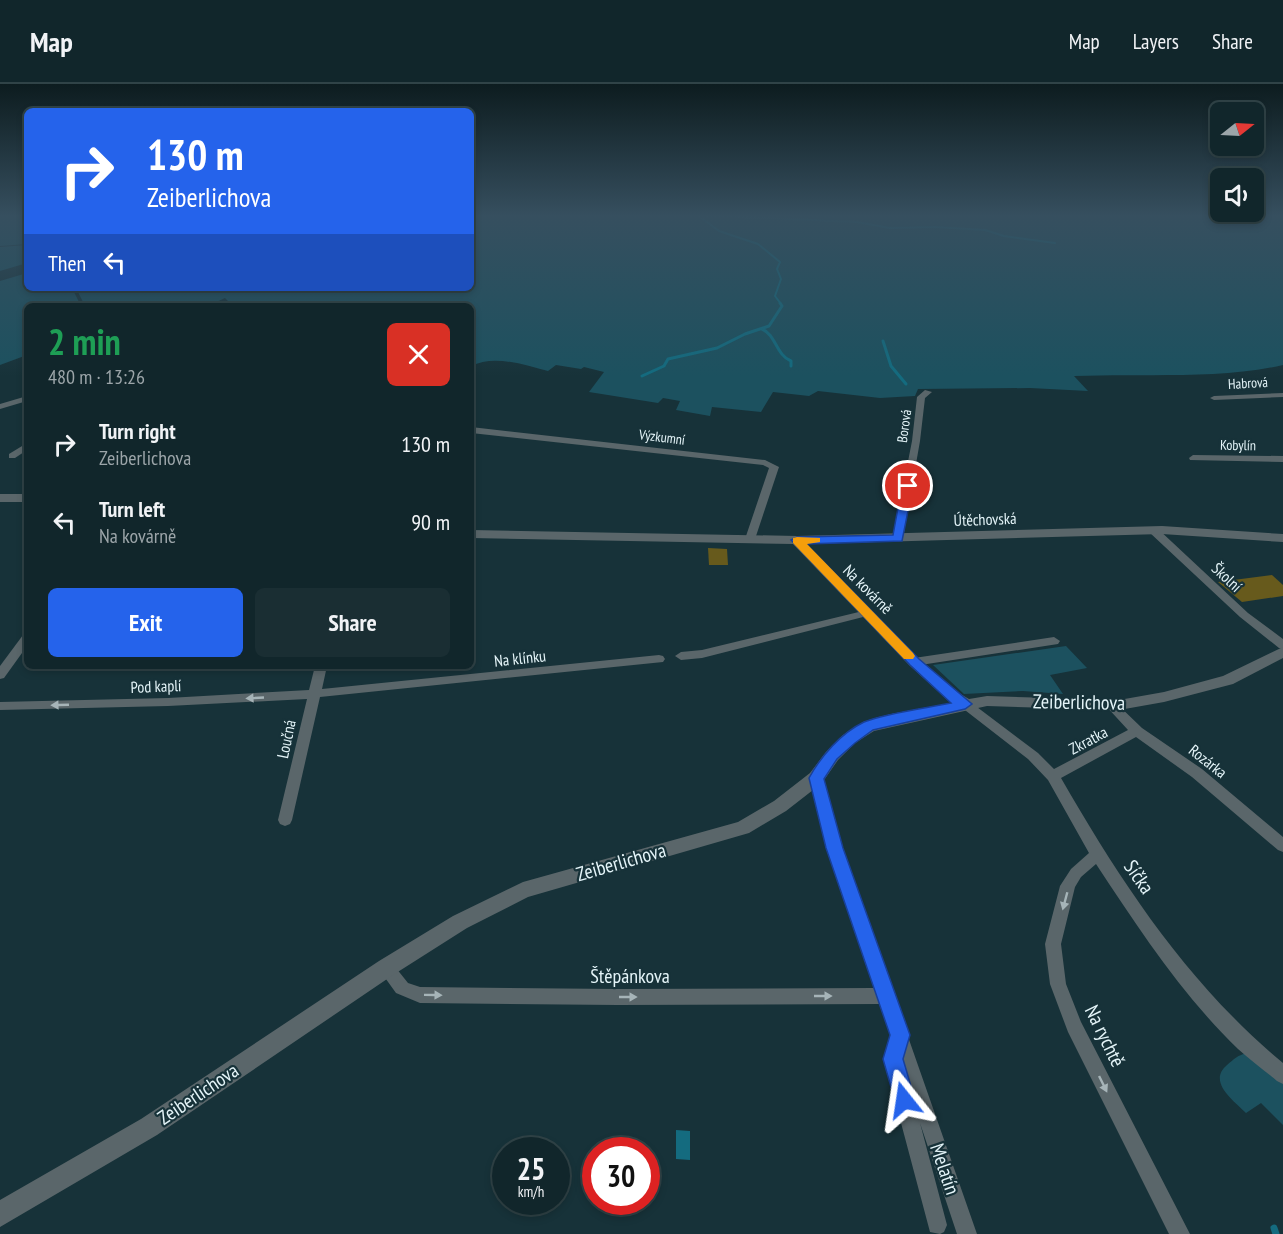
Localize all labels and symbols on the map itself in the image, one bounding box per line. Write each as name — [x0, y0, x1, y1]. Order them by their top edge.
north arrow — [1210, 102, 1264, 156]
street label: Habrová — [1228, 373, 1268, 393]
street label: Borová — [893, 408, 915, 444]
street label: Výzkumní — [637, 425, 686, 449]
street label: Kobylín — [1220, 436, 1256, 454]
pin — [882, 460, 933, 511]
street label: Útěchovská — [953, 508, 1017, 530]
street label: Školní — [1208, 558, 1247, 596]
street label: Na kovárně — [839, 560, 897, 618]
street label: Na klínku — [493, 645, 547, 671]
street label: Pod kaplí — [130, 675, 182, 697]
street label: Zeiberlichova — [1033, 688, 1125, 716]
one-way arrow — [245, 693, 264, 703]
one-way arrow — [50, 700, 69, 710]
street label: Loučná — [272, 718, 300, 760]
street label: Zkratka — [1065, 722, 1111, 758]
street label: Rozárka — [1185, 740, 1231, 782]
street label: Zeiberlichova — [573, 837, 669, 887]
street label: Síčka — [1118, 855, 1160, 899]
one-way arrow — [1059, 892, 1069, 910]
street label: Štěpánkova — [590, 963, 670, 989]
one-way arrow — [424, 990, 443, 1000]
one-way arrow — [814, 991, 833, 1001]
one-way arrow — [619, 992, 638, 1002]
street label: Na rychtě — [1079, 1001, 1131, 1071]
street label: Zeiberlichova — [153, 1057, 243, 1131]
position arrow — [872, 1068, 936, 1132]
one-way arrow — [1098, 1075, 1108, 1092]
speed limit sign: 30 — [582, 1137, 660, 1215]
street label: Melatín — [924, 1140, 966, 1198]

